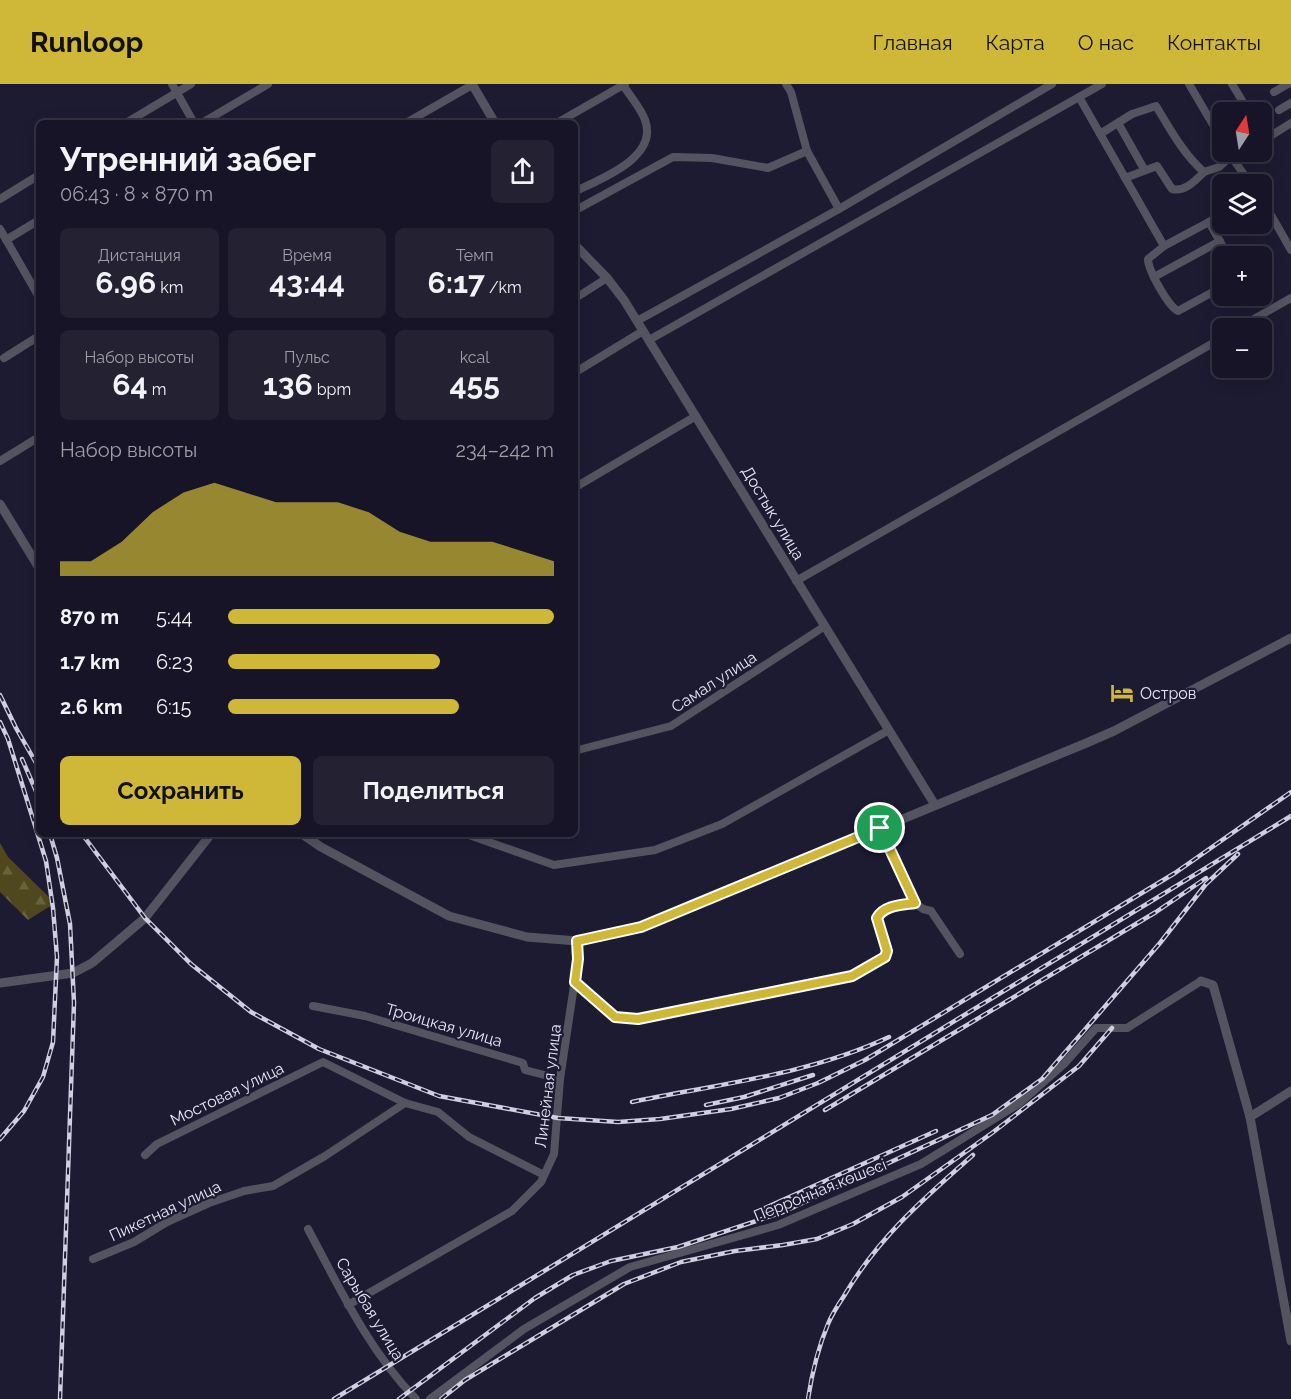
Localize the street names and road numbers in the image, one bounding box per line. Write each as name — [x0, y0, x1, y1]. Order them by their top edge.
street label: Достык улица — [738, 463, 808, 563]
street label: Самал улица — [668, 647, 760, 717]
street label: Троицкая улица — [383, 999, 505, 1051]
street label: Линейная улица — [531, 1023, 565, 1149]
street label: Мостовая улица — [167, 1058, 287, 1130]
street label: Перронная көшесі — [751, 1155, 889, 1225]
street label: Пикетная улица — [106, 1177, 224, 1245]
street label: Сарыбая улица — [332, 1254, 408, 1364]

